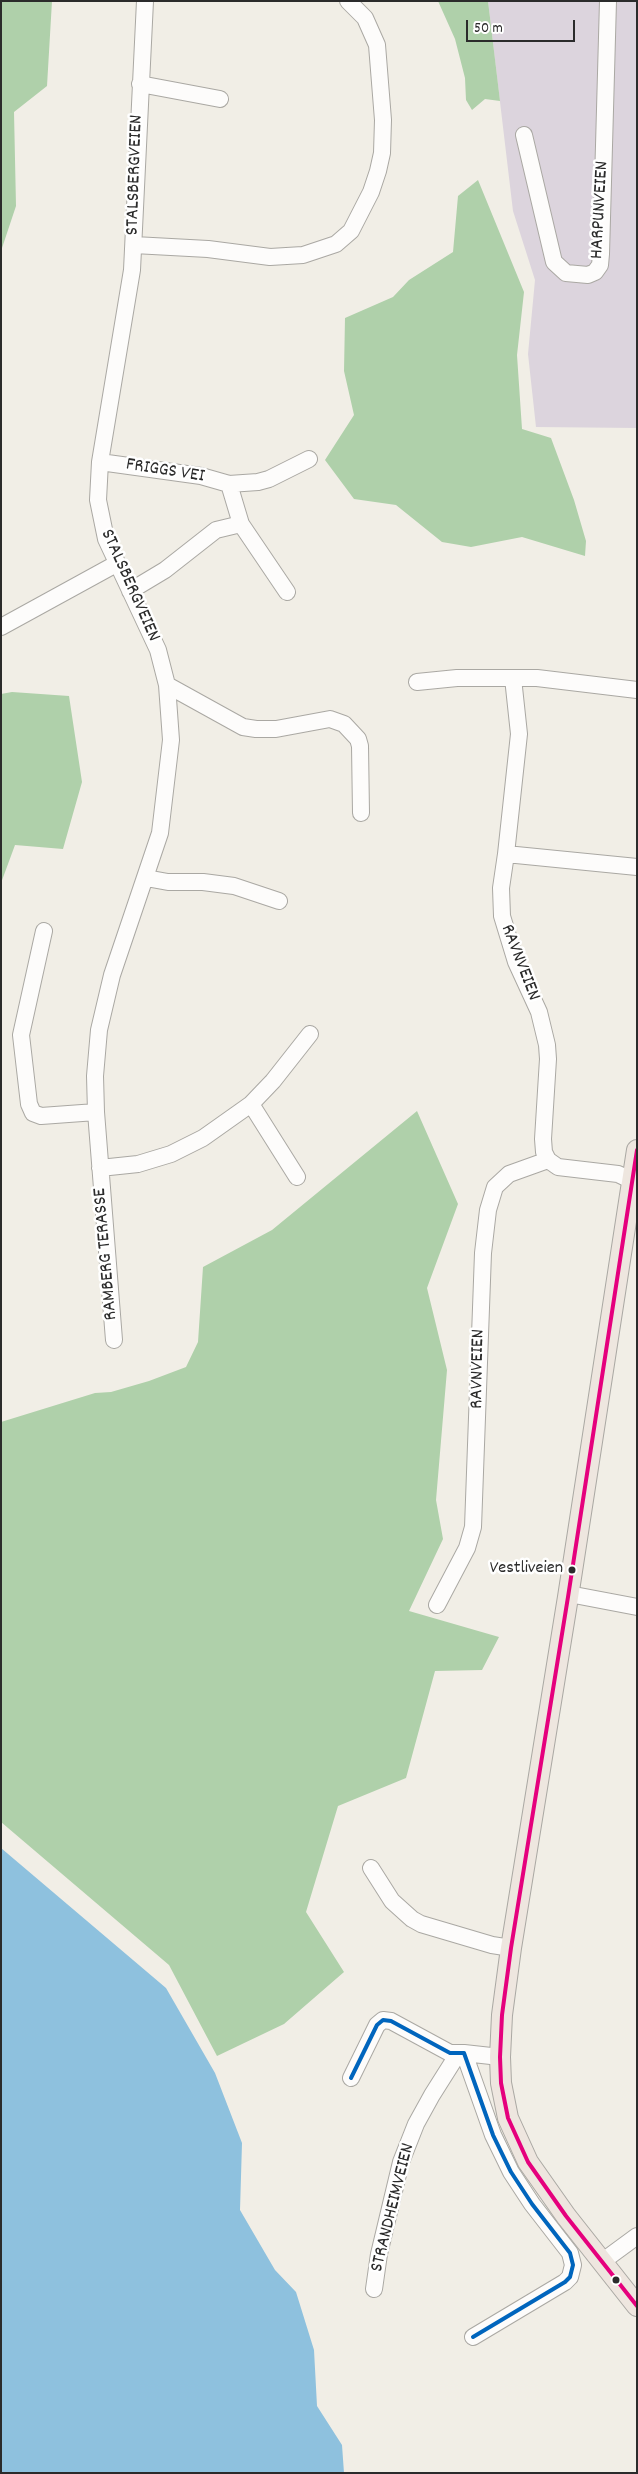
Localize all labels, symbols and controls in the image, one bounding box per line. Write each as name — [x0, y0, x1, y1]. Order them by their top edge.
scale bar — [468, 10, 577, 42]
text: 50 m — [474, 18, 503, 40]
street label: STALSBERGVEIEN — [123, 114, 149, 236]
street label: HARPUNVEIEN — [587, 160, 615, 260]
street label: FRIGGS VEI — [124, 455, 206, 489]
street label: STALSBERGVEIEN — [94, 526, 164, 646]
street label: RAVNVEIEN — [494, 922, 544, 1004]
street label: RAMBERG TERASSE — [90, 1187, 124, 1321]
street label: RAVNVEIEN — [467, 1329, 491, 1409]
place label: Vestliveien — [490, 1559, 563, 1581]
marker: Vestliveien — [567, 1565, 577, 1575]
street label: STRANDHEIMVEIEN — [367, 2141, 421, 2275]
unlabelled marker — [611, 2275, 621, 2285]

